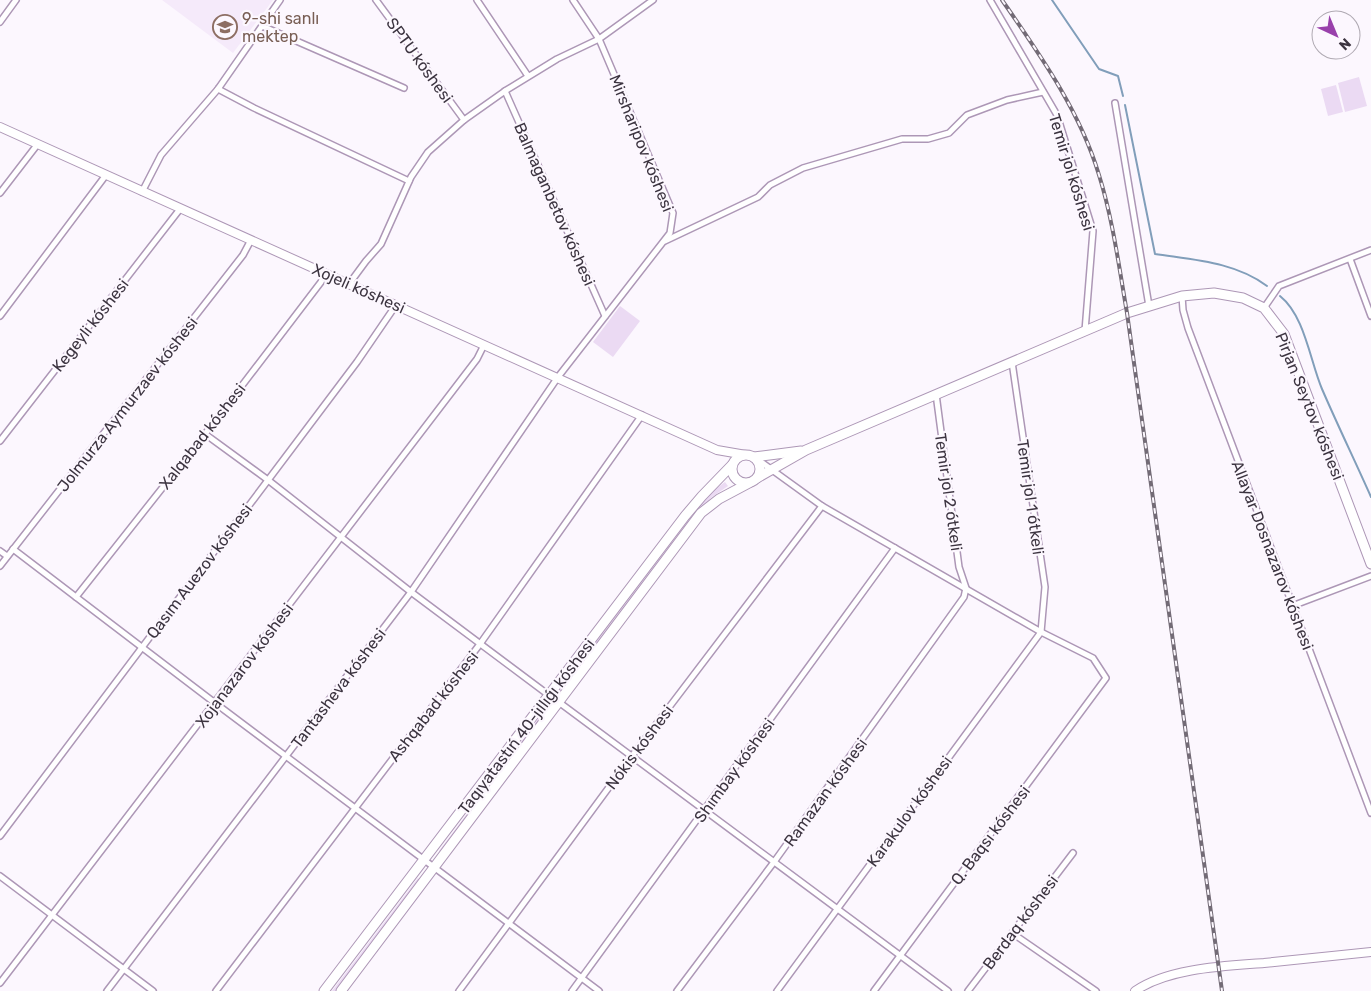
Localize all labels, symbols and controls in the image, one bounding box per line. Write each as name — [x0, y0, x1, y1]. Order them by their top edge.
place label: 9-shi sanlı mektep — [242, 9, 319, 46]
north arrow — [1311, 10, 1361, 60]
school or university icon: 9-shi sanlı mektep — [212, 14, 238, 40]
street label: SPTU kóshesi — [382, 14, 457, 107]
text: N — [1335, 34, 1354, 54]
street label: Mirsharipov kóshesi — [605, 72, 678, 214]
street label: Temir jol kóshesi — [1045, 111, 1098, 233]
street label: Balmaganbetov kóshesi — [510, 120, 599, 289]
street label: Xojeli kóshesi — [309, 260, 408, 317]
street label: Kegeyli kóshesi — [48, 275, 133, 376]
street label: Jolmurza Aymurzaev kóshesi — [53, 313, 202, 495]
street label: Pirjan Seytov kóshesi — [1271, 330, 1348, 483]
street label: Xalqabad kóshesi — [155, 380, 250, 493]
street label: Temir jol 2 ótkeli — [931, 432, 966, 552]
street label: Temir jol 1 ótkeli — [1013, 438, 1048, 556]
street label: Allayar Dosnazarov kóshesi — [1228, 458, 1317, 652]
street label: Qasım Auezov kóshesi — [143, 500, 256, 642]
street label: Xojanazarov kóshesi — [192, 600, 297, 731]
street label: Tantasheva kóshesi — [287, 625, 390, 752]
street label: Taqıyatastıń 40-jıllıǵı kóshesi — [454, 635, 599, 818]
street label: Ashqabad kóshesi — [384, 647, 482, 765]
street label: Nókis kóshesi — [602, 701, 677, 793]
street label: Shımbay kóshesi — [690, 714, 779, 826]
street label: Ramazan kóshesi — [780, 735, 871, 850]
street label: Karakulov kóshesi — [863, 752, 956, 870]
street label: Q. Baqsı kóshesi — [947, 782, 1034, 889]
street label: Berdaq kóshesi — [979, 871, 1062, 973]

